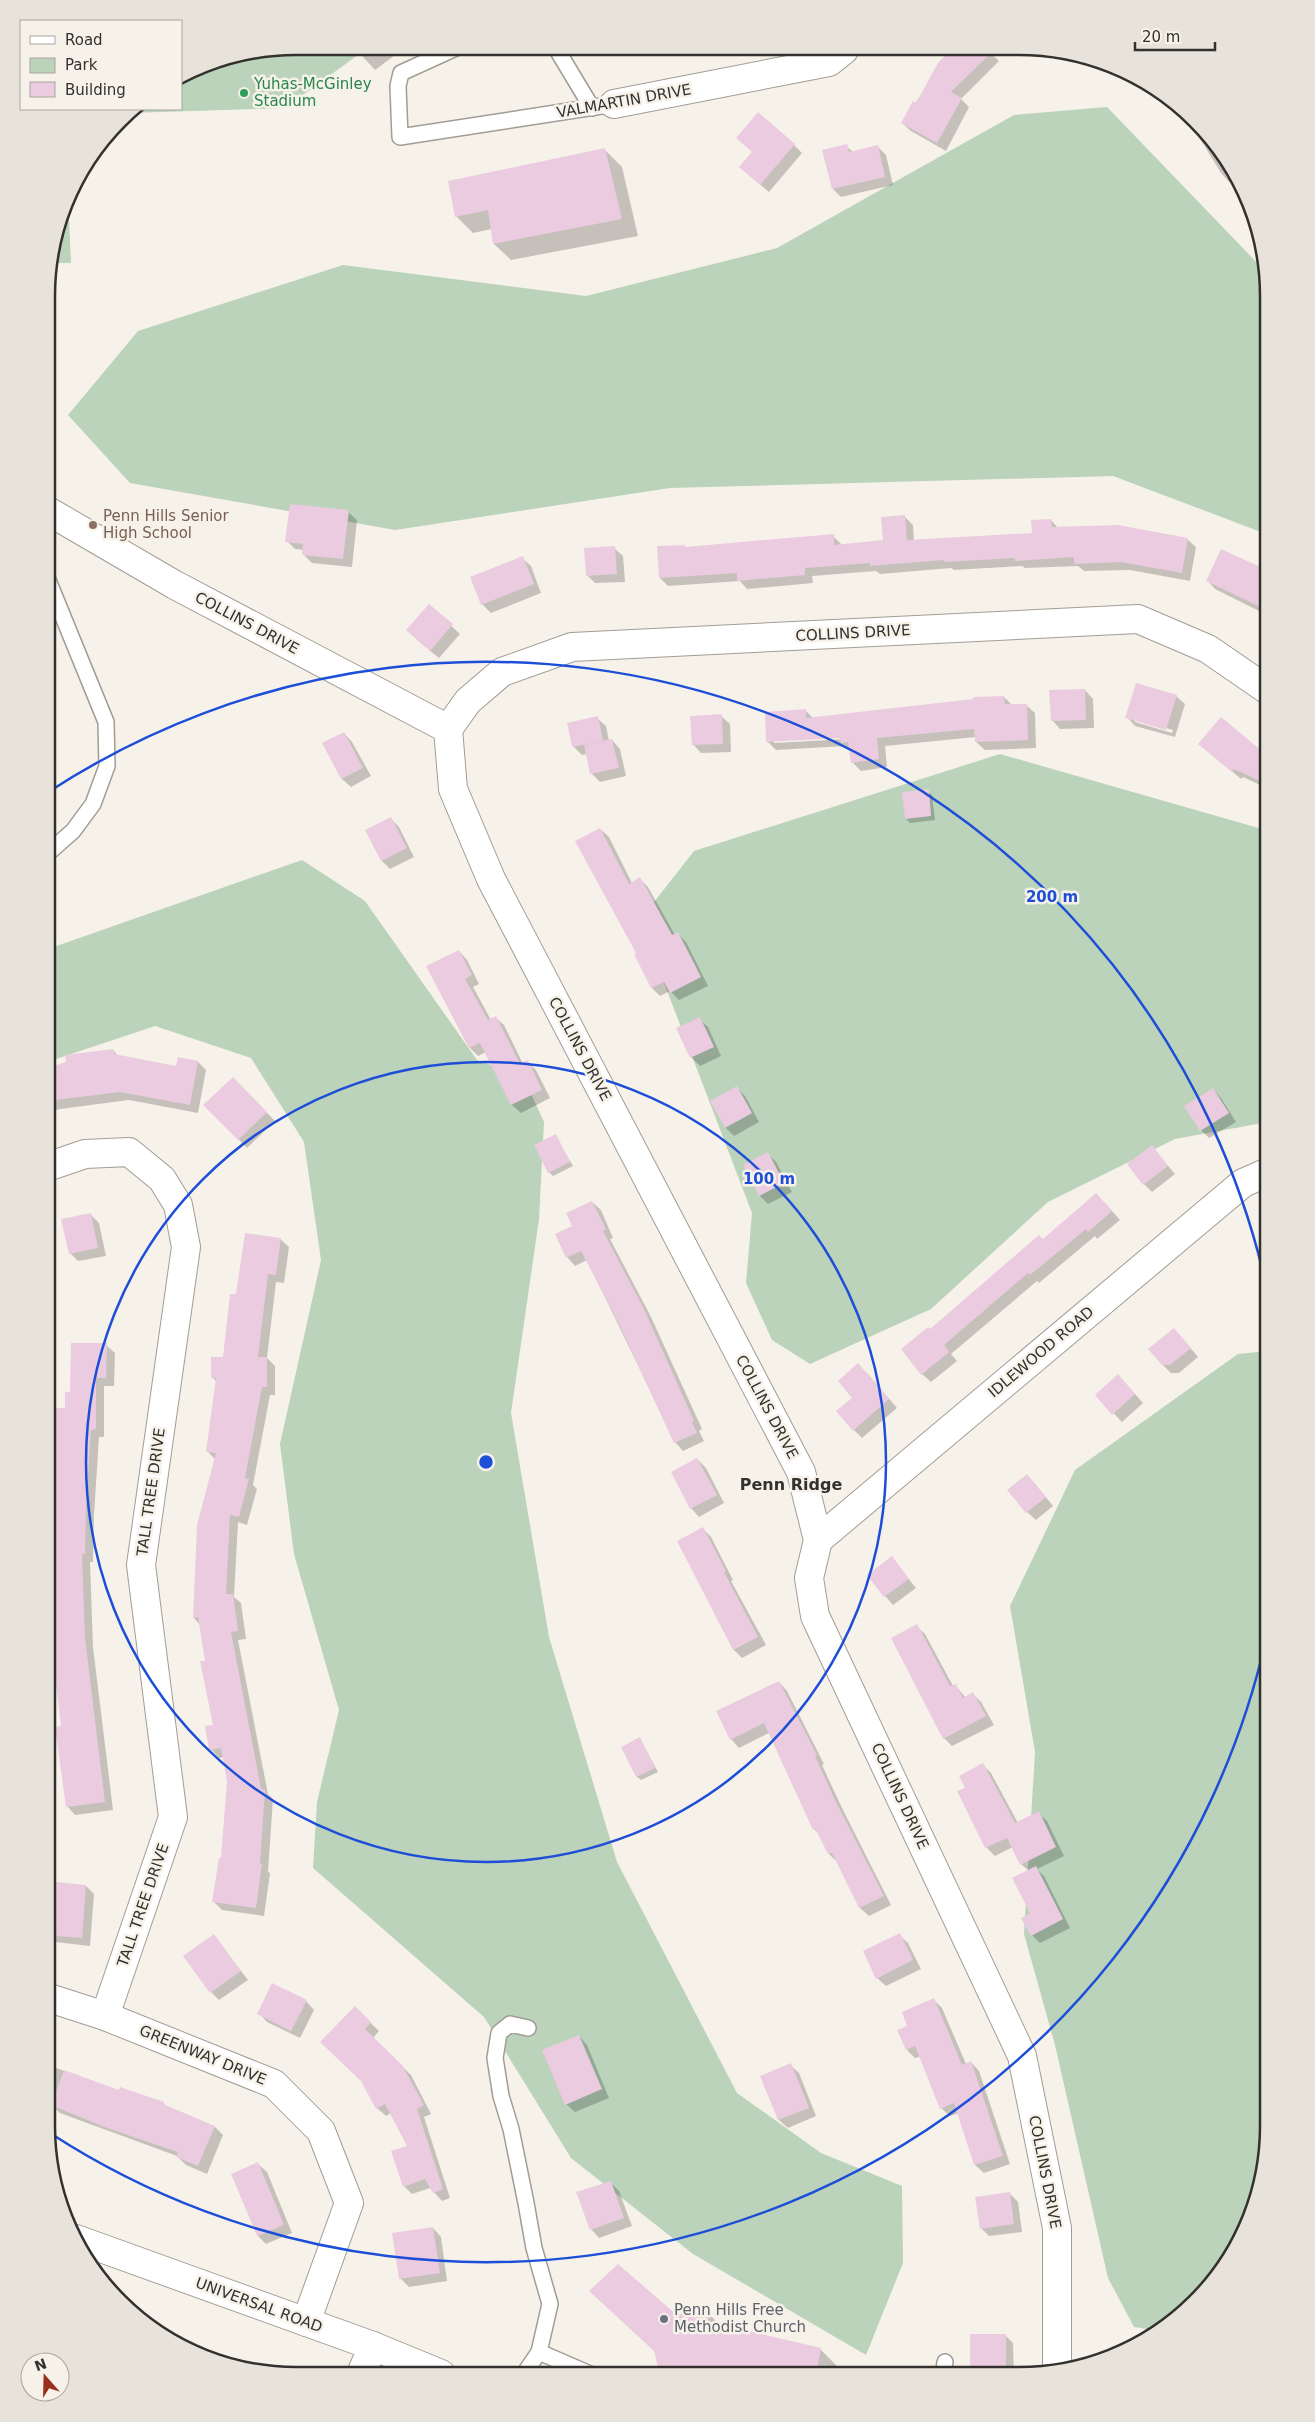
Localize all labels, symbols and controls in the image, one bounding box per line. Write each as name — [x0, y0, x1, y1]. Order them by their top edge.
legend — [20, 20, 182, 110]
scale bar — [1135, 20, 1215, 52]
text: 20 m — [1142, 28, 1180, 46]
text: Road — [65, 31, 103, 49]
text: Park — [65, 56, 98, 74]
place label: Yuhas-McGinley Stadium — [253, 75, 372, 110]
street label: VALMARTIN DRIVE — [555, 80, 693, 122]
text: Building — [65, 81, 126, 99]
marker: Yuhas-McGinley Stadium — [238, 87, 250, 99]
place label: Penn Hills Senior High School — [103, 507, 229, 542]
marker: Penn Hills Senior High School — [87, 519, 99, 531]
street label: COLLINS DRIVE — [192, 588, 302, 658]
street label: COLLINS DRIVE — [795, 621, 911, 645]
text: 200 m — [1026, 888, 1078, 906]
street label: COLLINS DRIVE — [545, 994, 615, 1104]
text: 100 m — [743, 1170, 795, 1188]
street label: IDLEWOOD ROAD — [985, 1303, 1097, 1401]
street label: COLLINS DRIVE — [732, 1352, 802, 1462]
street label: TALL TREE DRIVE — [133, 1427, 169, 1558]
centre of rings — [477, 1453, 495, 1471]
district label: Penn Ridge — [740, 1475, 842, 1494]
street label: COLLINS DRIVE — [868, 1740, 932, 1852]
street label: TALL TREE DRIVE — [113, 1841, 173, 1970]
street label: GREENWAY DRIVE — [137, 2021, 269, 2089]
street label: COLLINS DRIVE — [1025, 2114, 1065, 2230]
street label: UNIVERSAL ROAD — [193, 2274, 325, 2336]
place label: Penn Hills Free Methodist Church — [674, 2301, 806, 2336]
marker: Penn Hills Free Methodist Church — [658, 2313, 670, 2325]
north arrow — [20, 2352, 70, 2402]
text: N — [32, 2355, 49, 2374]

